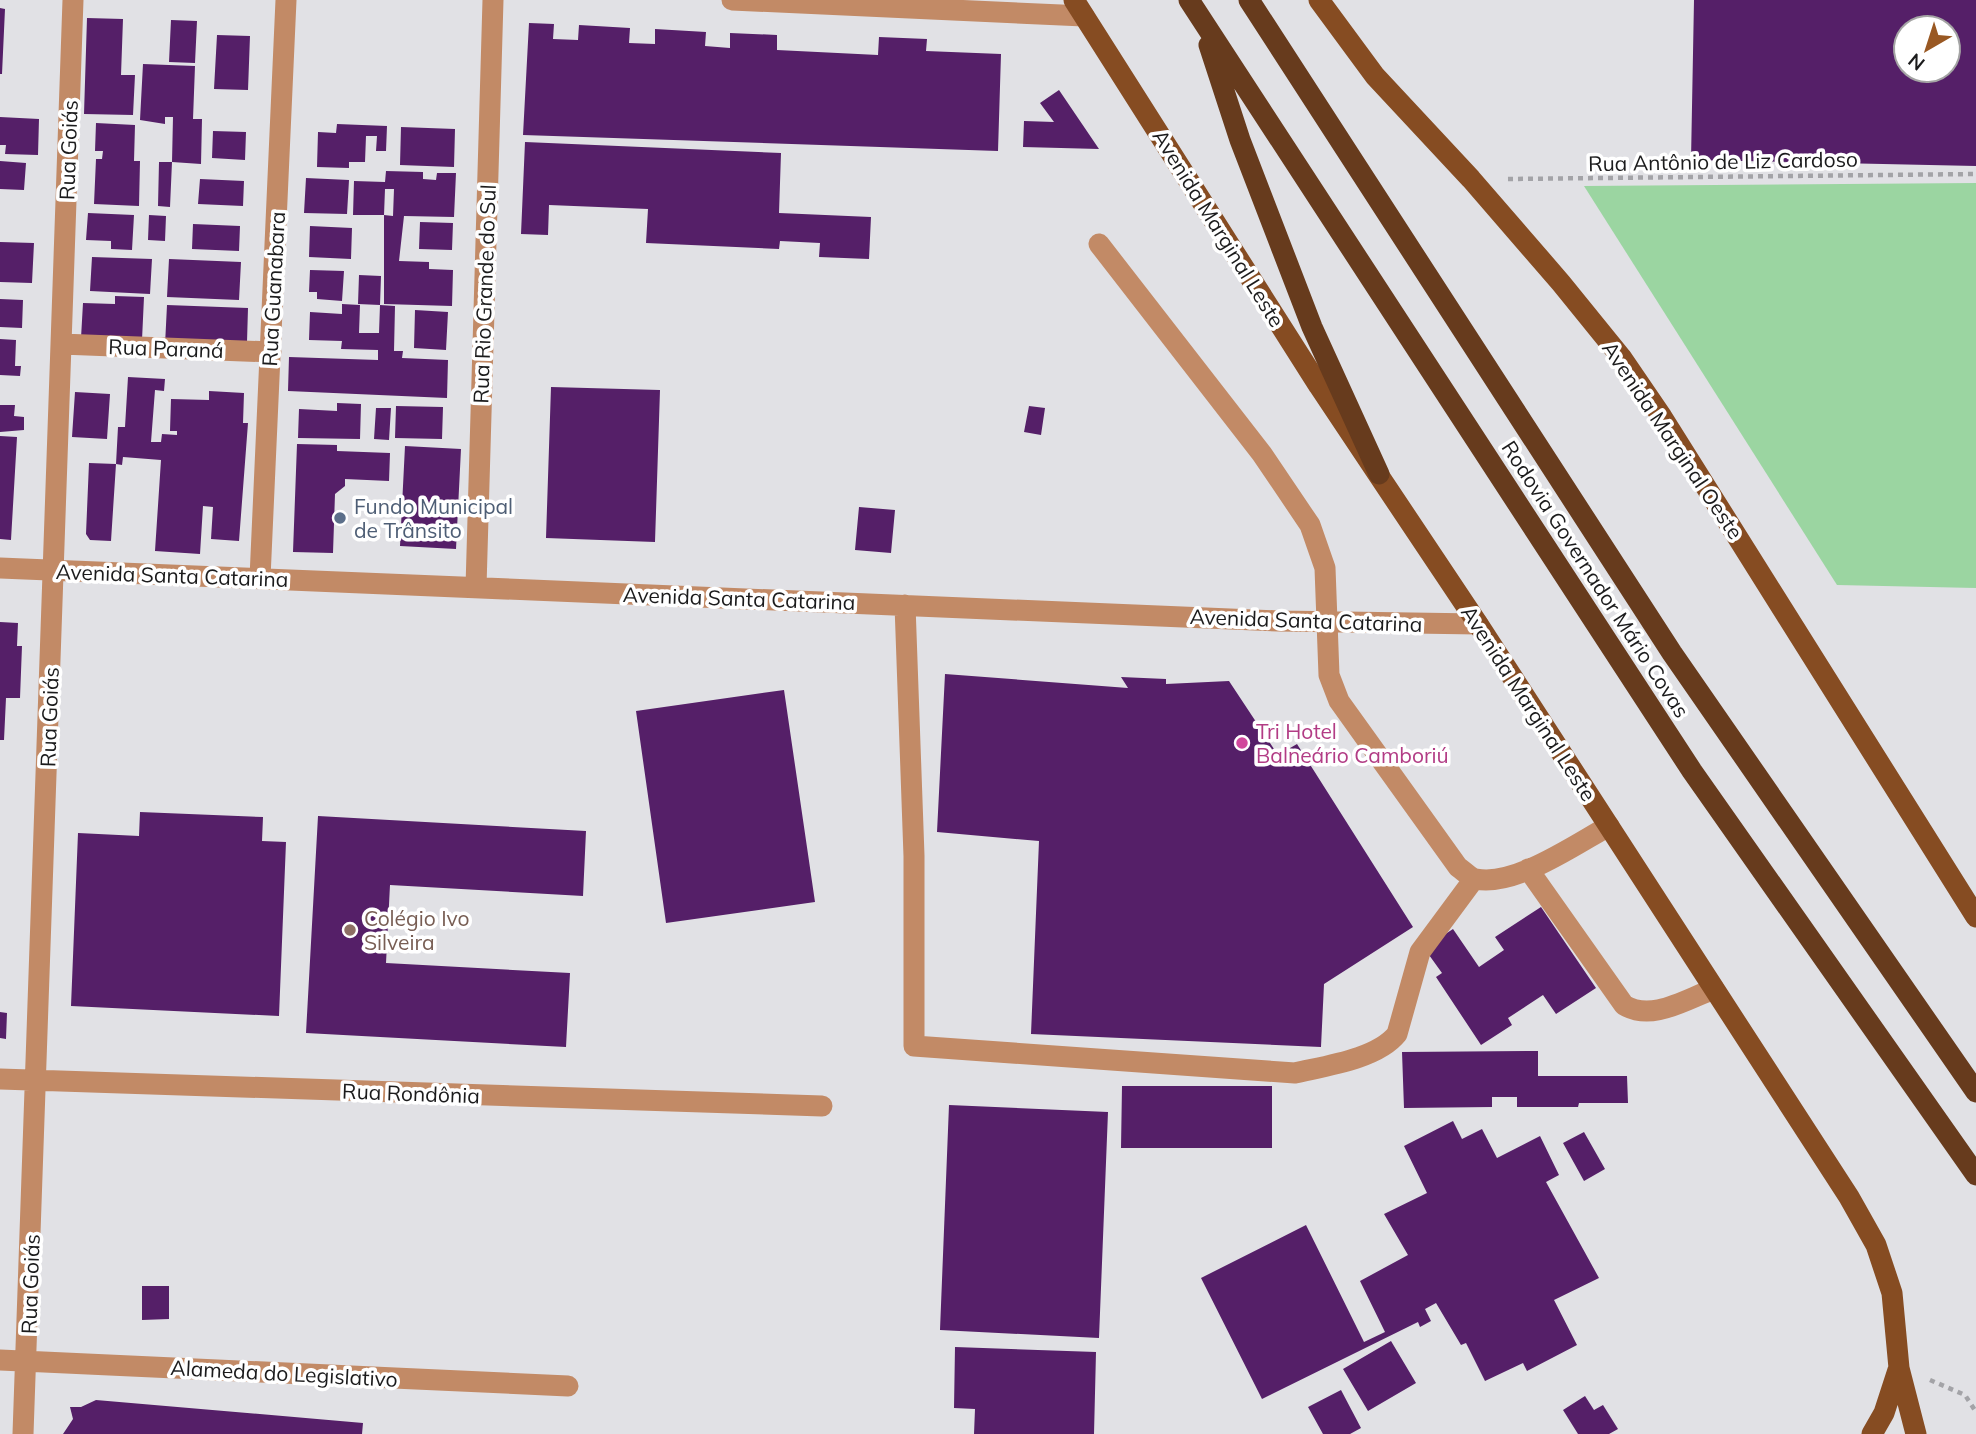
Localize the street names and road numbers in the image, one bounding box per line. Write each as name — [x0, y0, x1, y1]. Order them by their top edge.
street label: Rua Goiás — [53, 100, 83, 200]
street label: Avenida Marginal Leste — [1148, 124, 1290, 332]
street label: Rua Antônio de Liz Cardoso — [1588, 146, 1858, 176]
street label: Rua Rio Grande do Sul — [467, 184, 501, 404]
street label: Rua Guanabara — [256, 211, 290, 367]
street label: Rua Paraná — [108, 333, 224, 363]
street label: Avenida Marginal Oeste — [1597, 336, 1749, 544]
street label: Rodovia Governador Mário Covas — [1497, 436, 1695, 722]
street label: Avenida Santa Catarina — [55, 558, 289, 592]
street label: Avenida Santa Catarina — [622, 581, 856, 615]
street label: Avenida Marginal Leste — [1456, 600, 1602, 806]
street label: Avenida Santa Catarina — [1189, 603, 1423, 637]
street label: Rua Goiás — [34, 667, 64, 767]
street label: Rua Rondônia — [342, 1078, 480, 1108]
street label: Rua Goiás — [15, 1234, 45, 1334]
street label: Alameda do Legislativo — [170, 1354, 398, 1392]

